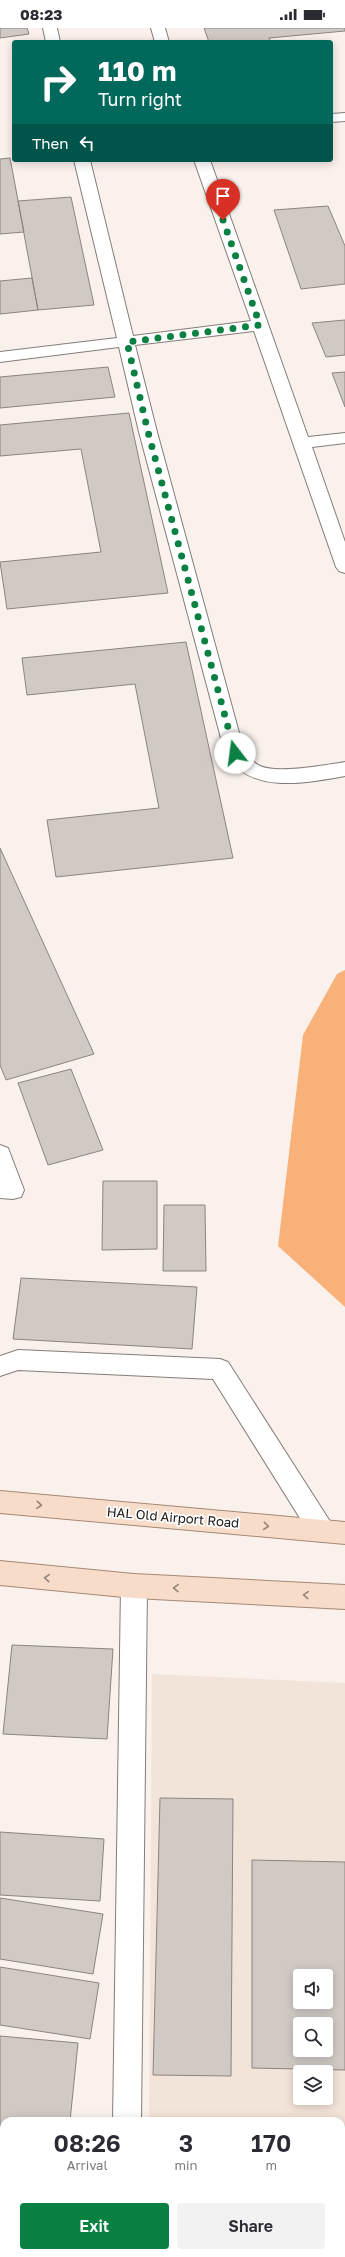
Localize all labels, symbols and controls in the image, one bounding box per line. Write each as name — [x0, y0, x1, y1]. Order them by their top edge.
text: 08:23 — [20, 5, 62, 23]
text: 110 m — [98, 54, 177, 87]
icon: right — [32, 56, 84, 108]
text: Turn right — [98, 88, 182, 110]
icon: left — [76, 132, 98, 154]
text: Then — [32, 134, 68, 152]
pin — [206, 179, 240, 220]
icon: arrive — [212, 185, 234, 207]
position arrow — [214, 732, 256, 774]
one-way arrow — [36, 1501, 42, 1510]
street label: HAL Old Airport Road — [106, 1503, 240, 1531]
one-way arrow — [263, 1521, 269, 1530]
one-way arrow — [44, 1573, 50, 1582]
one-way arrow — [173, 1584, 179, 1592]
one-way arrow — [303, 1590, 309, 1599]
map controls — [293, 1969, 333, 2105]
button: sound — [293, 1969, 333, 2009]
button: search — [293, 2017, 333, 2057]
button: layers — [293, 2065, 333, 2105]
text: 08:26 — [54, 2128, 121, 2157]
text: 3 — [179, 2128, 193, 2157]
text: 170 — [251, 2128, 291, 2157]
text: Arrival — [67, 2157, 108, 2173]
text: min — [174, 2157, 197, 2173]
text: m — [265, 2157, 277, 2173]
button: Exit — [20, 2203, 169, 2249]
button: Share — [177, 2203, 325, 2249]

